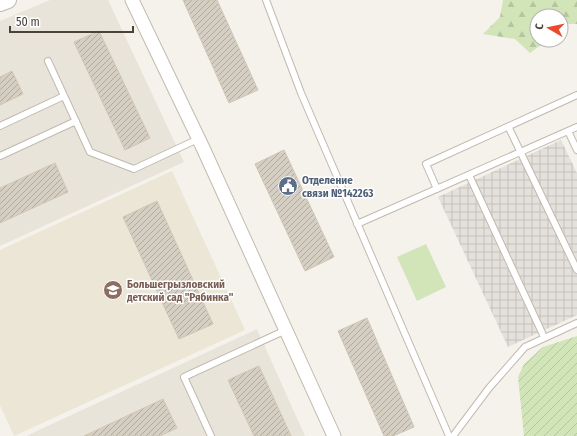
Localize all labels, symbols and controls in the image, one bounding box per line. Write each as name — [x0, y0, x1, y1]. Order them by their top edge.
scale bar — [10, 8, 133, 34]
north arrow — [529, 8, 569, 48]
text: 50 m — [16, 15, 40, 29]
text: С — [533, 22, 547, 30]
place label: Отделение связи №142263 — [302, 174, 374, 200]
public building icon: Отделение связи №142263 — [277, 175, 299, 197]
place label: Большегрызловский детский сад "Рябинка" — [126, 278, 234, 304]
school or university icon: Большегрызловский детский сад "Рябинка" — [102, 279, 124, 301]

